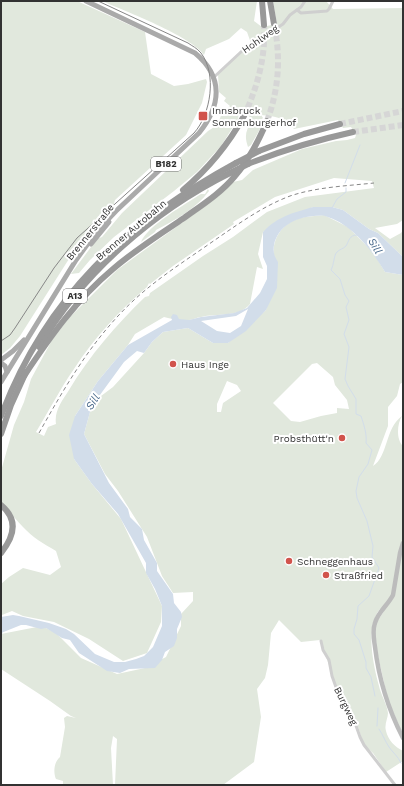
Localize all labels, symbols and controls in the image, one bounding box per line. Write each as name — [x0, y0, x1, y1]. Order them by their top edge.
street label: Hohlweg — [240, 22, 281, 55]
place label: Innsbruck Sonnenburgerhof — [212, 105, 296, 128]
marker: Innsbruck Sonnenburgerhof — [197, 110, 209, 122]
road number: B182 — [151, 157, 181, 171]
street label: Brenner Autobahn — [94, 197, 168, 263]
street label: Brennerstraße — [64, 201, 116, 262]
water label: Sill — [365, 236, 385, 257]
road number: A13 — [63, 289, 87, 303]
marker: Haus Inge — [168, 359, 178, 369]
place label: Haus Inge — [181, 359, 229, 370]
water label: Sill — [83, 391, 103, 412]
place label: Probsthütt'n — [274, 433, 334, 444]
marker: Probsthütt'n — [337, 433, 347, 443]
marker: Schneggenhaus — [284, 556, 294, 566]
place label: Schneggenhaus — [297, 556, 373, 567]
marker: Straßfried — [321, 570, 331, 580]
place label: Straßfried — [334, 570, 383, 581]
street label: Burgweg — [332, 685, 360, 727]

